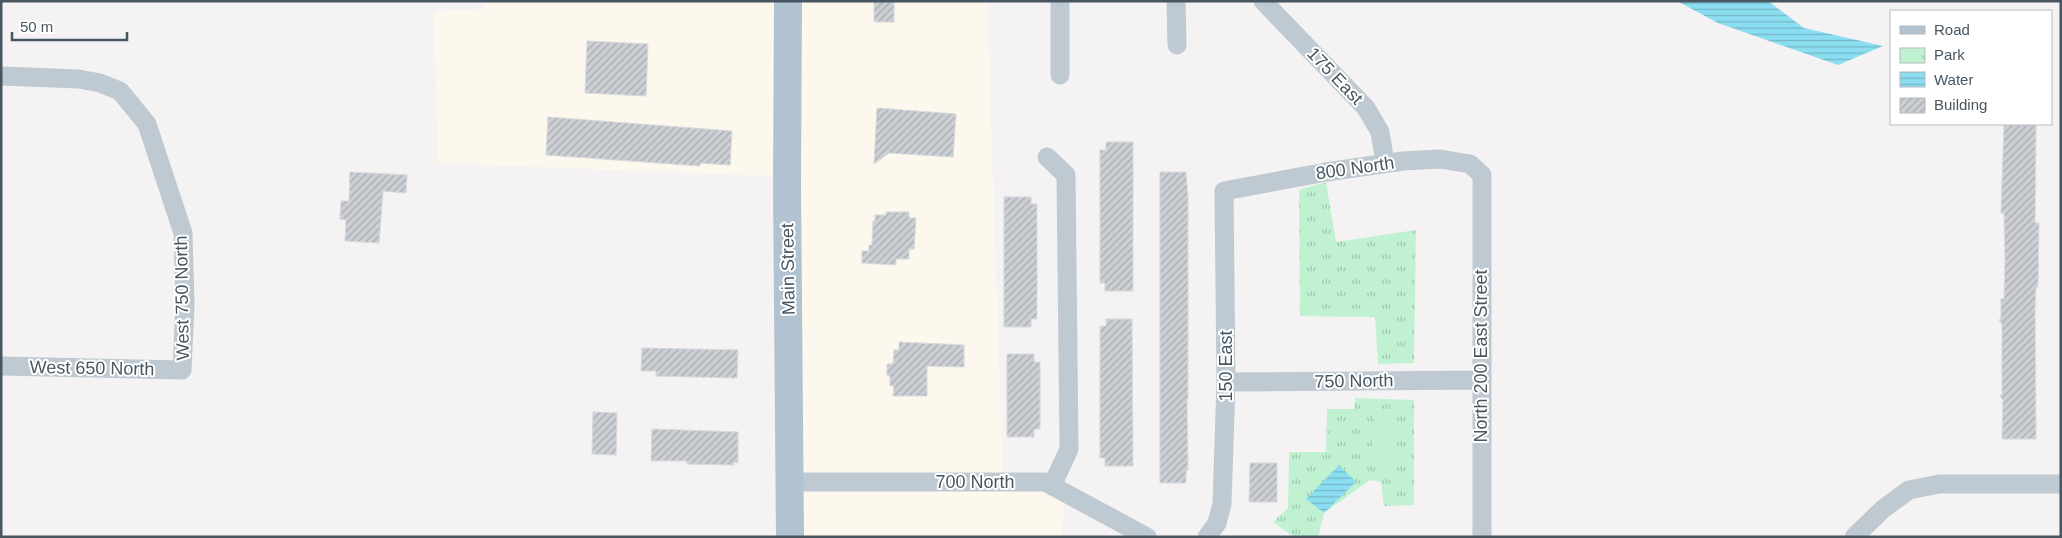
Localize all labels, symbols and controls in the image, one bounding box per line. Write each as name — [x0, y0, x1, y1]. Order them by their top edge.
scale bar — [12, 10, 128, 42]
legend — [1890, 10, 2052, 125]
text: 50 m — [20, 18, 53, 35]
text: Road — [1934, 21, 1970, 38]
street label: 175 East — [1303, 43, 1367, 109]
text: Park — [1934, 46, 1965, 63]
text: Water — [1934, 71, 1973, 88]
text: Building — [1934, 96, 1987, 113]
street label: 800 North — [1314, 153, 1396, 183]
street label: Main Street — [777, 223, 799, 315]
street label: West 750 North — [171, 235, 193, 361]
street label: North 200 East Street — [1471, 269, 1491, 443]
street label: 150 East — [1216, 330, 1236, 402]
street label: West 650 North — [29, 357, 155, 379]
street label: 750 North — [1314, 370, 1394, 392]
street label: 700 North — [935, 472, 1015, 492]

